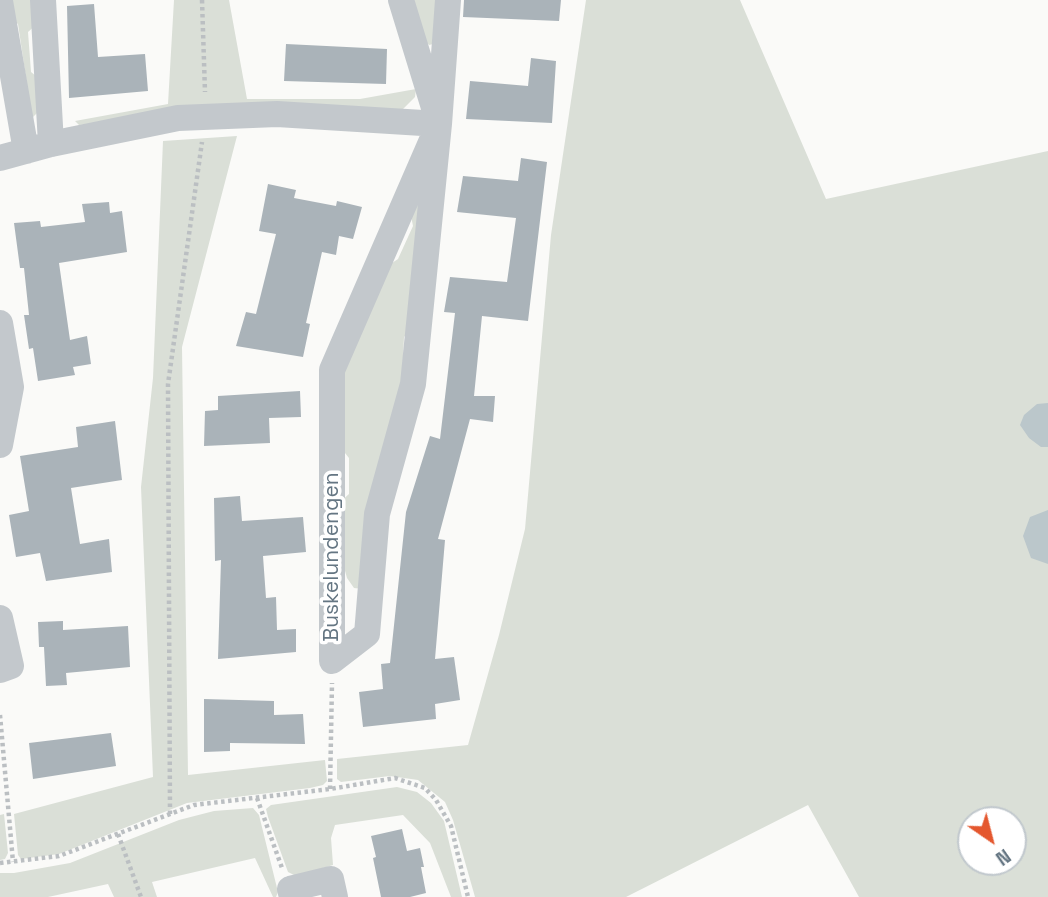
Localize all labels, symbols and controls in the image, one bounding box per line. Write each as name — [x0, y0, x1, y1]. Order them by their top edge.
street label: Buskelundengen — [319, 472, 345, 642]
north arrow — [957, 806, 1027, 876]
text: N — [991, 843, 1016, 871]

